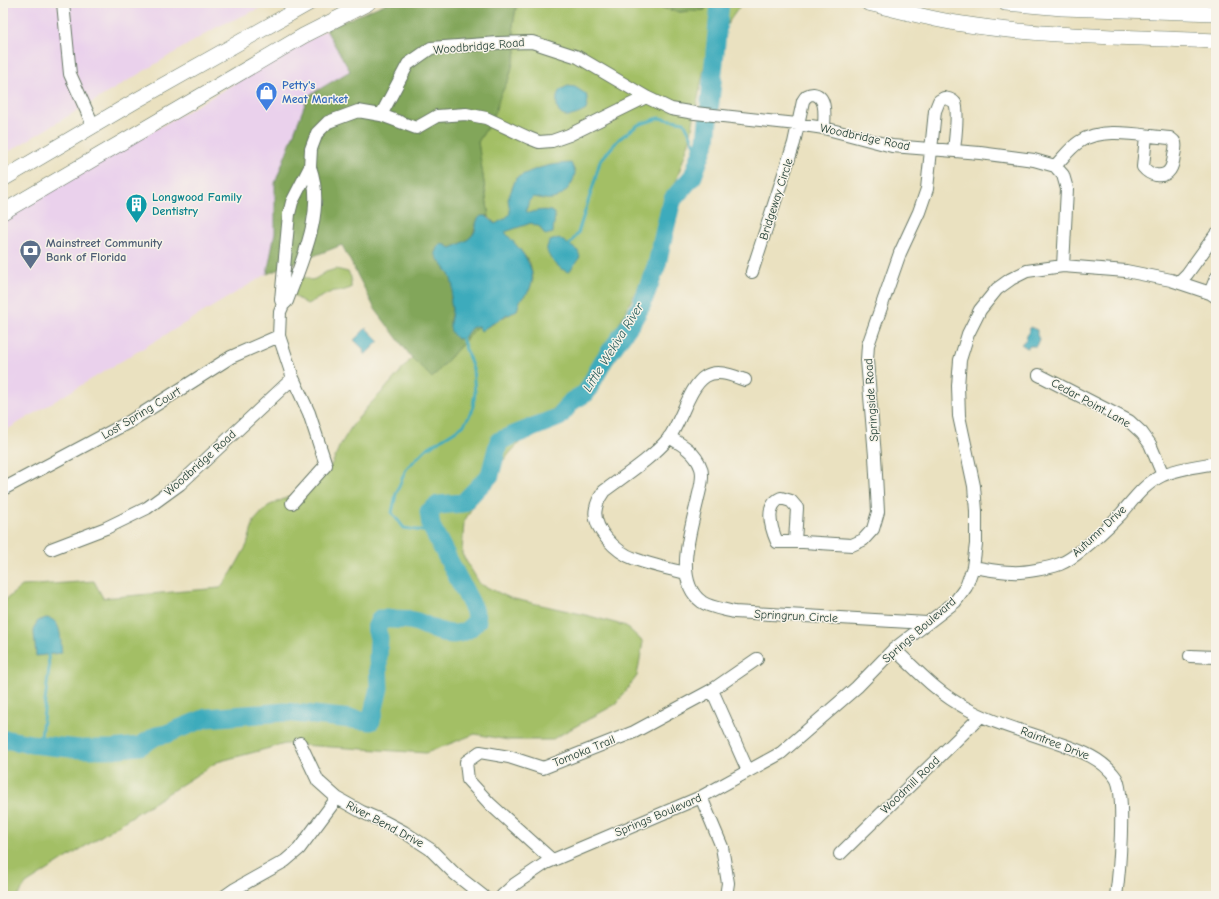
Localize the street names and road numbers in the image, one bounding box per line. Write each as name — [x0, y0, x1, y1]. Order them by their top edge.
street label: Woodbridge Road — [433, 35, 525, 57]
street label: Woodbridge Road — [819, 121, 911, 153]
street label: Bridgeway Circle — [756, 156, 796, 242]
street label: Springside Road — [861, 358, 881, 442]
street label: Cedar Point Lane — [1049, 375, 1133, 431]
street label: Lost Spring Court — [99, 384, 184, 442]
street label: Woodbridge Road — [161, 427, 239, 499]
street label: Autumn Drive — [1069, 502, 1129, 560]
street label: Springs Boulevard — [879, 594, 959, 666]
street label: Springrun Circle — [754, 607, 838, 625]
street label: Raintree Drive — [1019, 723, 1091, 763]
street label: Tomoka Trail — [551, 732, 617, 770]
street label: Woodmill Road — [878, 753, 942, 817]
street label: Springs Boulevard — [613, 790, 703, 840]
street label: River Bend Drive — [344, 798, 426, 850]

